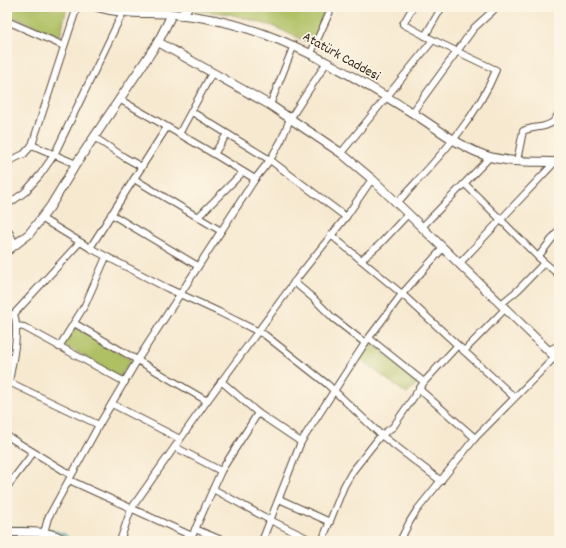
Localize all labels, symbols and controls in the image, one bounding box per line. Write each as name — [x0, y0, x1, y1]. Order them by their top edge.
street label: Atatürk Caddesi — [299, 27, 384, 87]

